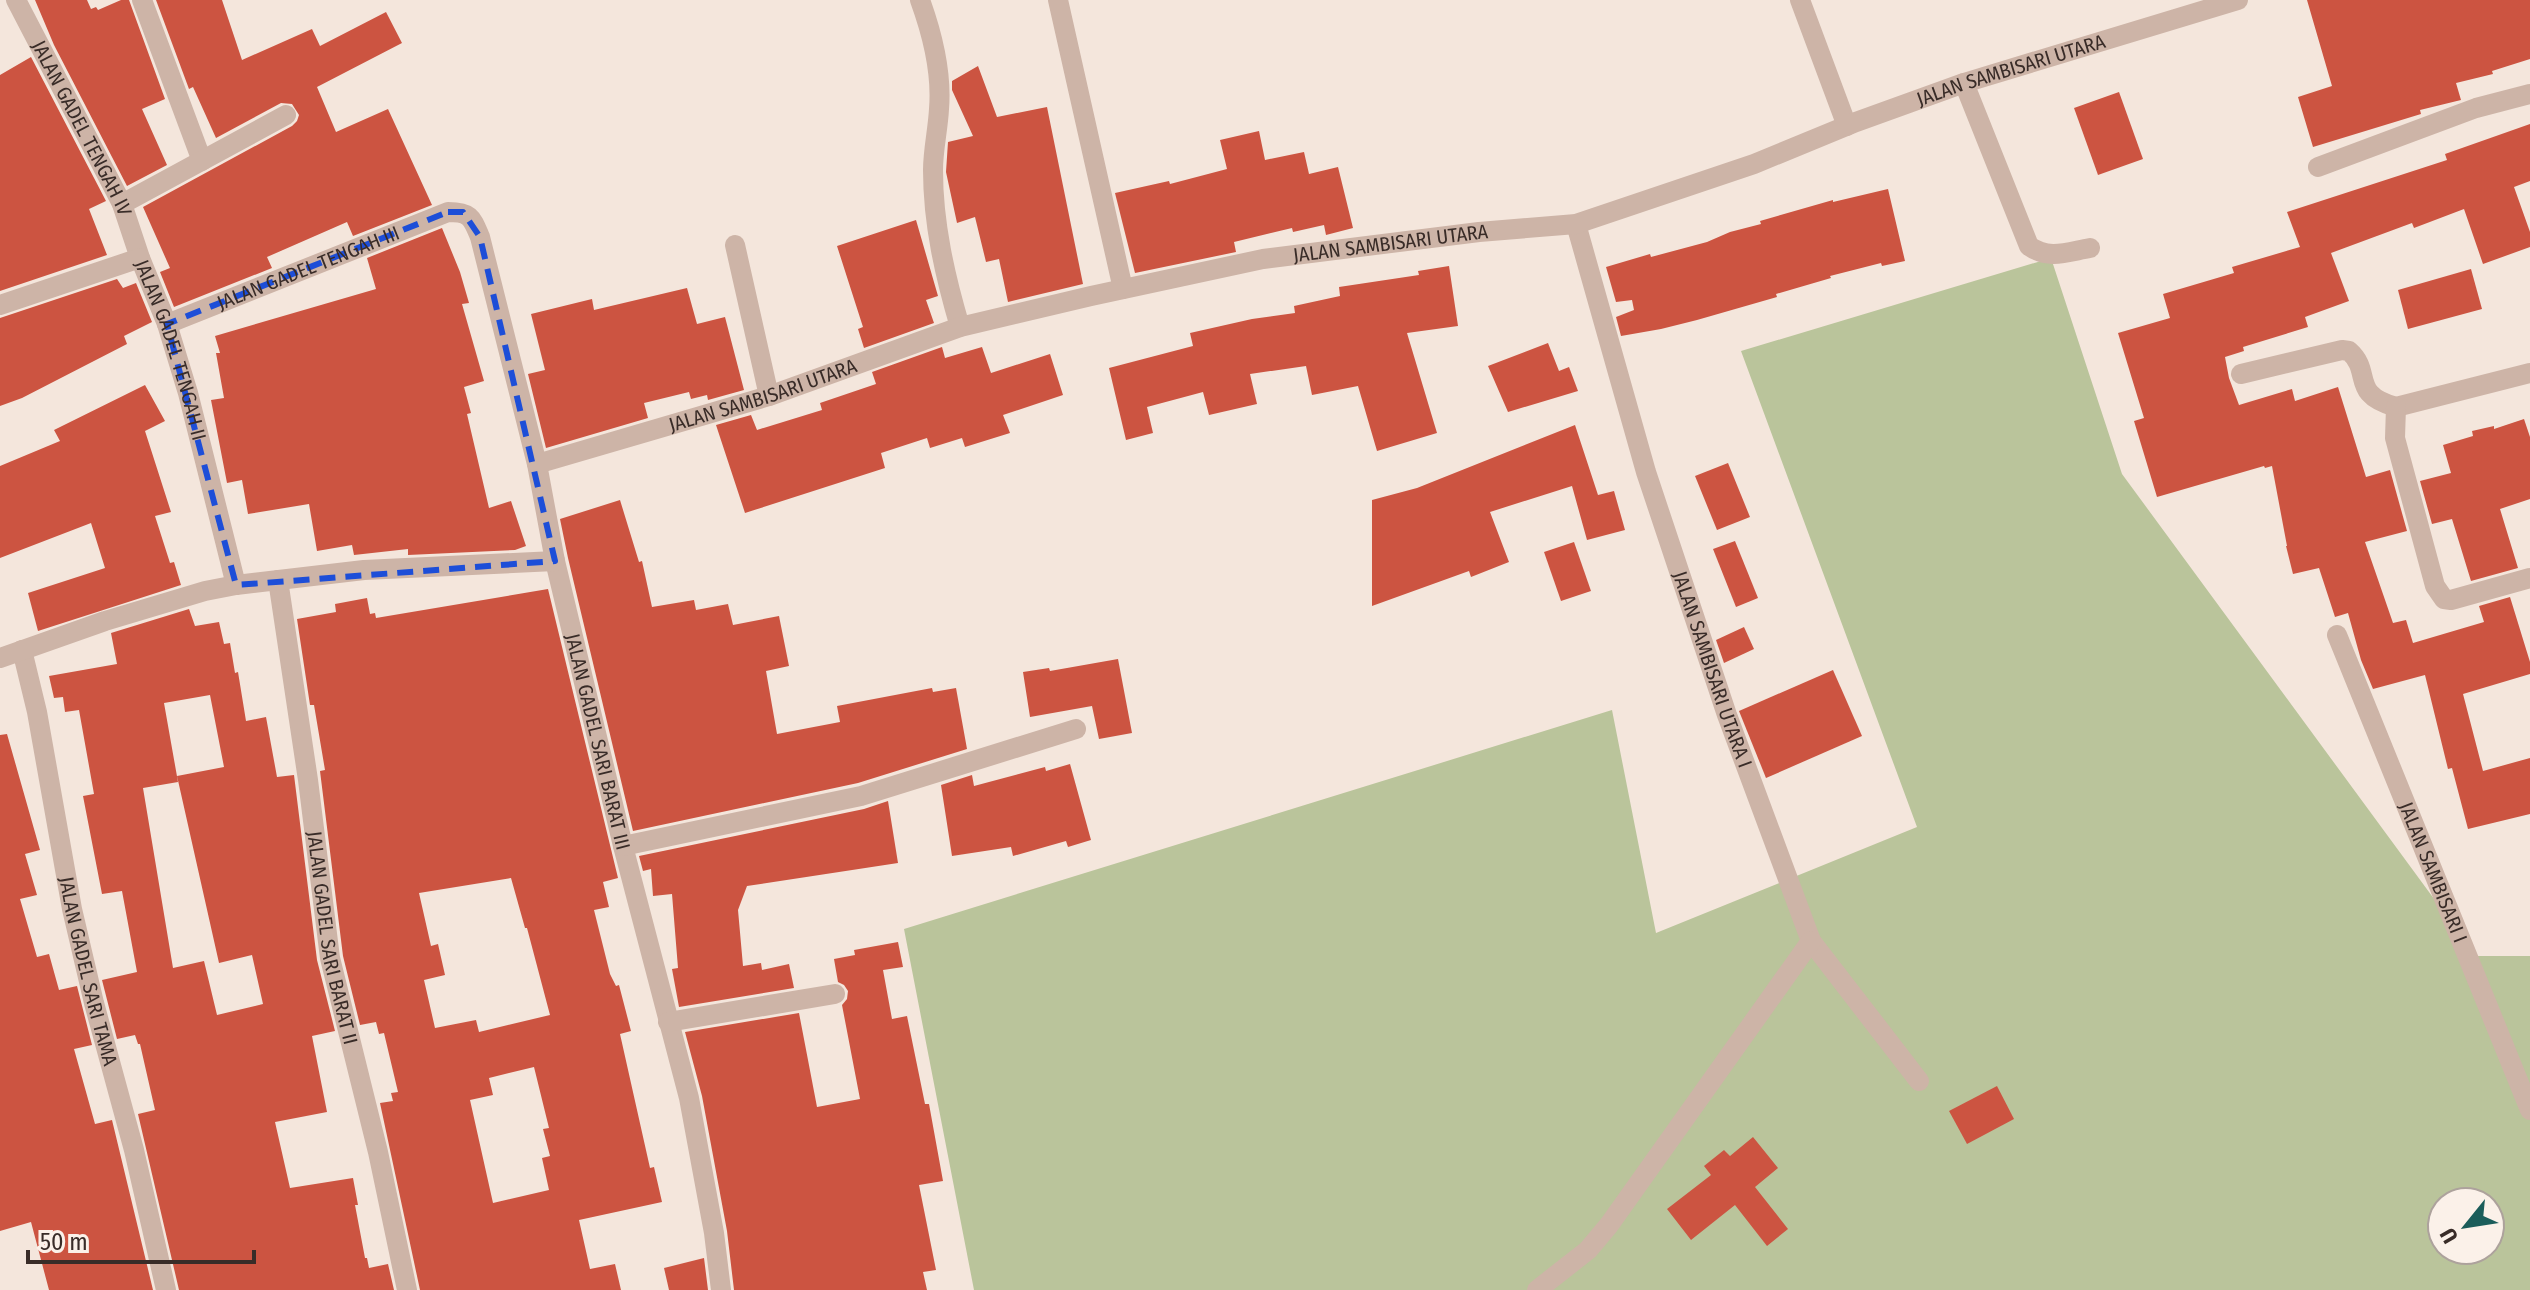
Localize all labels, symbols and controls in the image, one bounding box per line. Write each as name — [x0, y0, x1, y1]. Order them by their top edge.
street label: JALAN SAMBISARI UTARA — [1913, 29, 2108, 111]
street label: JALAN GADEL TENGAH IV — [27, 36, 137, 219]
street label: JALAN SAMBISARI UTARA — [1292, 219, 1489, 267]
street label: JALAN GADEL TENGAH III — [214, 221, 403, 315]
street label: JALAN GADEL TENGAH II — [130, 256, 211, 443]
street label: JALAN SAMBISARI UTARA — [666, 353, 860, 437]
street label: JALAN SAMBISARI UTARA I — [1668, 568, 1758, 771]
street label: JALAN GADEL SARI BARAT III — [561, 631, 635, 852]
street label: JALAN SAMBISARI I — [2394, 798, 2473, 946]
street label: JALAN GADEL SARI BARAT II — [302, 830, 363, 1047]
street label: JALAN GADEL SARI TAMA — [54, 875, 123, 1069]
north arrow — [2426, 1186, 2506, 1266]
scale bar — [28, 1214, 254, 1264]
text: U — [2434, 1223, 2464, 1248]
text: 50 m — [40, 1228, 88, 1256]

